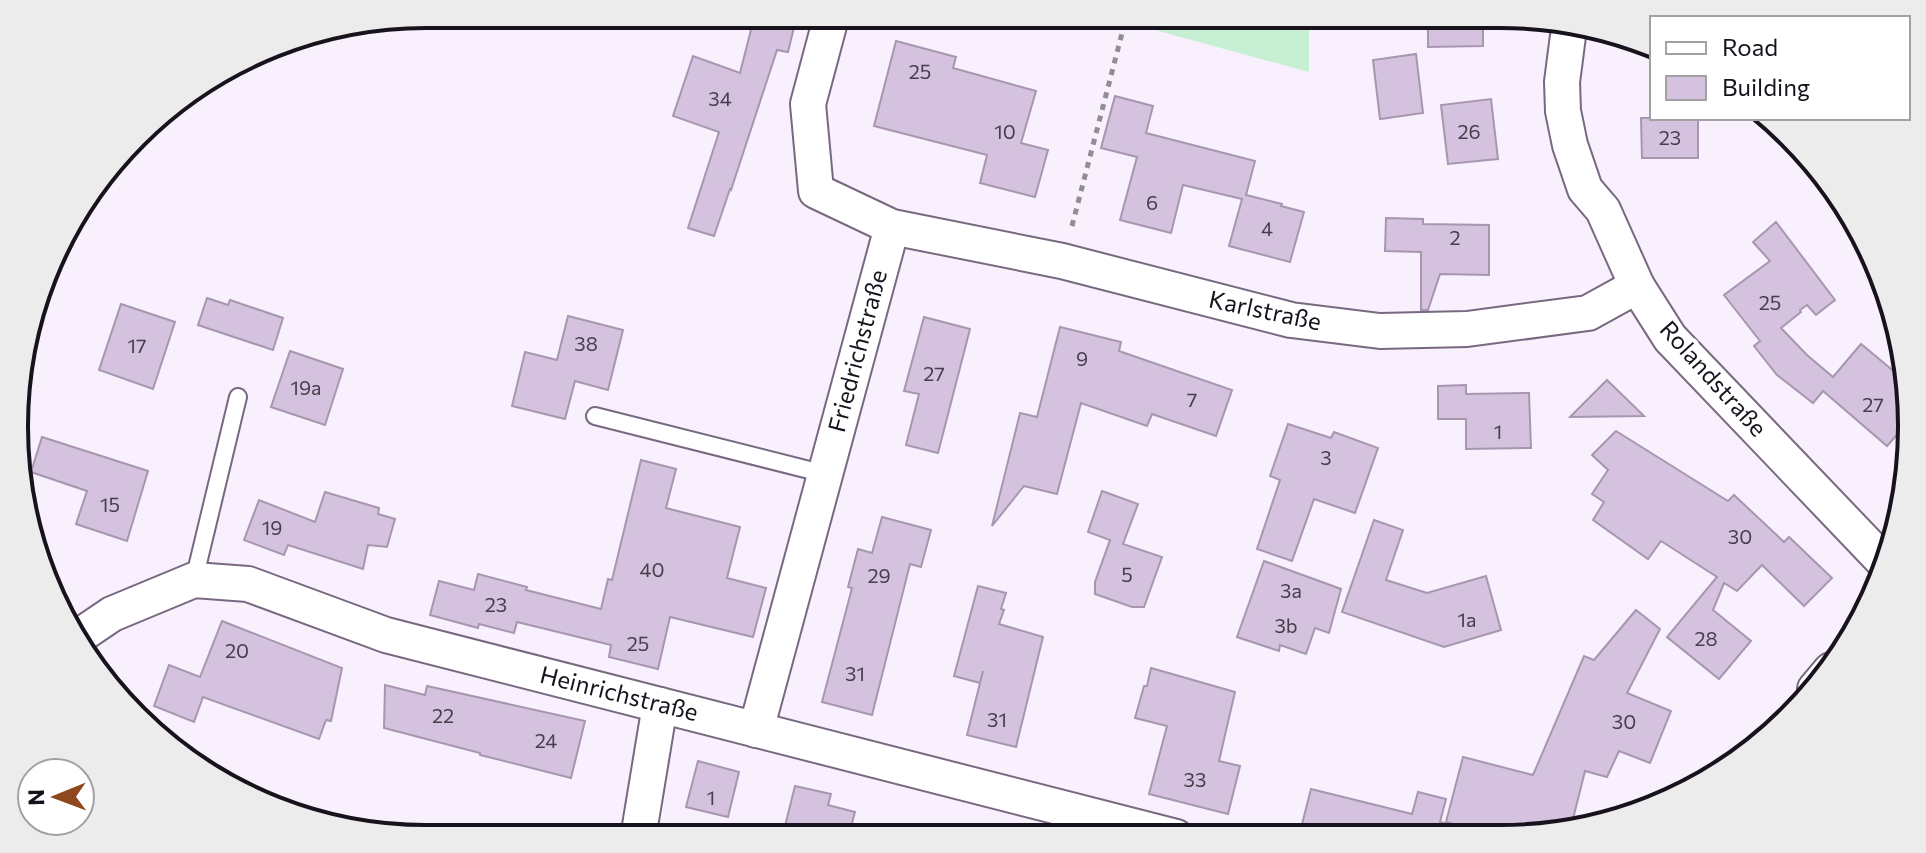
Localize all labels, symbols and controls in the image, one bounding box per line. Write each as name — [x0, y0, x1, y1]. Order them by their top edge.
legend — [1650, 16, 1910, 120]
text: Road — [1722, 32, 1778, 61]
house number: 25 — [909, 59, 931, 83]
text: Building — [1722, 72, 1810, 101]
house number: 34 — [708, 86, 732, 110]
house number: 10 — [994, 119, 1016, 143]
house number: 26 — [1457, 119, 1481, 143]
house number: 23 — [1659, 125, 1681, 149]
house number: 6 — [1146, 190, 1158, 214]
house number: 4 — [1261, 216, 1273, 240]
house number: 2 — [1449, 225, 1461, 249]
street label: Friedrichstraße — [821, 266, 892, 435]
street label: Karlstraße — [1206, 283, 1324, 336]
house number: 25 — [1759, 290, 1781, 314]
street label: Rolandstraße — [1655, 314, 1774, 442]
house number: 38 — [574, 331, 598, 355]
house number: 17 — [127, 333, 147, 357]
house number: 9 — [1076, 346, 1088, 370]
house number: 27 — [923, 361, 945, 385]
house number: 19a — [290, 375, 322, 399]
house number: 7 — [1187, 387, 1197, 411]
house number: 27 — [1862, 392, 1884, 416]
house number: 1 — [1494, 419, 1502, 443]
house number: 3 — [1320, 445, 1332, 469]
house number: 15 — [100, 492, 120, 516]
house number: 19 — [262, 515, 282, 539]
house number: 30 — [1728, 524, 1752, 548]
house number: 40 — [639, 557, 665, 581]
house number: 5 — [1121, 562, 1133, 586]
house number: 29 — [867, 563, 891, 587]
house number: 3a — [1280, 578, 1302, 602]
house number: 23 — [485, 592, 507, 616]
house number: 1a — [1457, 607, 1477, 631]
house number: 3b — [1274, 613, 1298, 637]
house number: 28 — [1694, 626, 1718, 650]
house number: 25 — [627, 631, 649, 655]
house number: 20 — [225, 638, 249, 662]
street label: Heinrichstraße — [537, 659, 701, 726]
house number: 31 — [845, 661, 865, 685]
house number: 22 — [432, 703, 454, 727]
house number: 31 — [987, 707, 1007, 731]
house number: 30 — [1612, 709, 1636, 733]
house number: 24 — [535, 728, 557, 752]
north arrow — [16, 757, 96, 837]
house number: 33 — [1184, 767, 1206, 791]
house number: 1 — [707, 785, 715, 809]
text: N — [22, 789, 49, 806]

